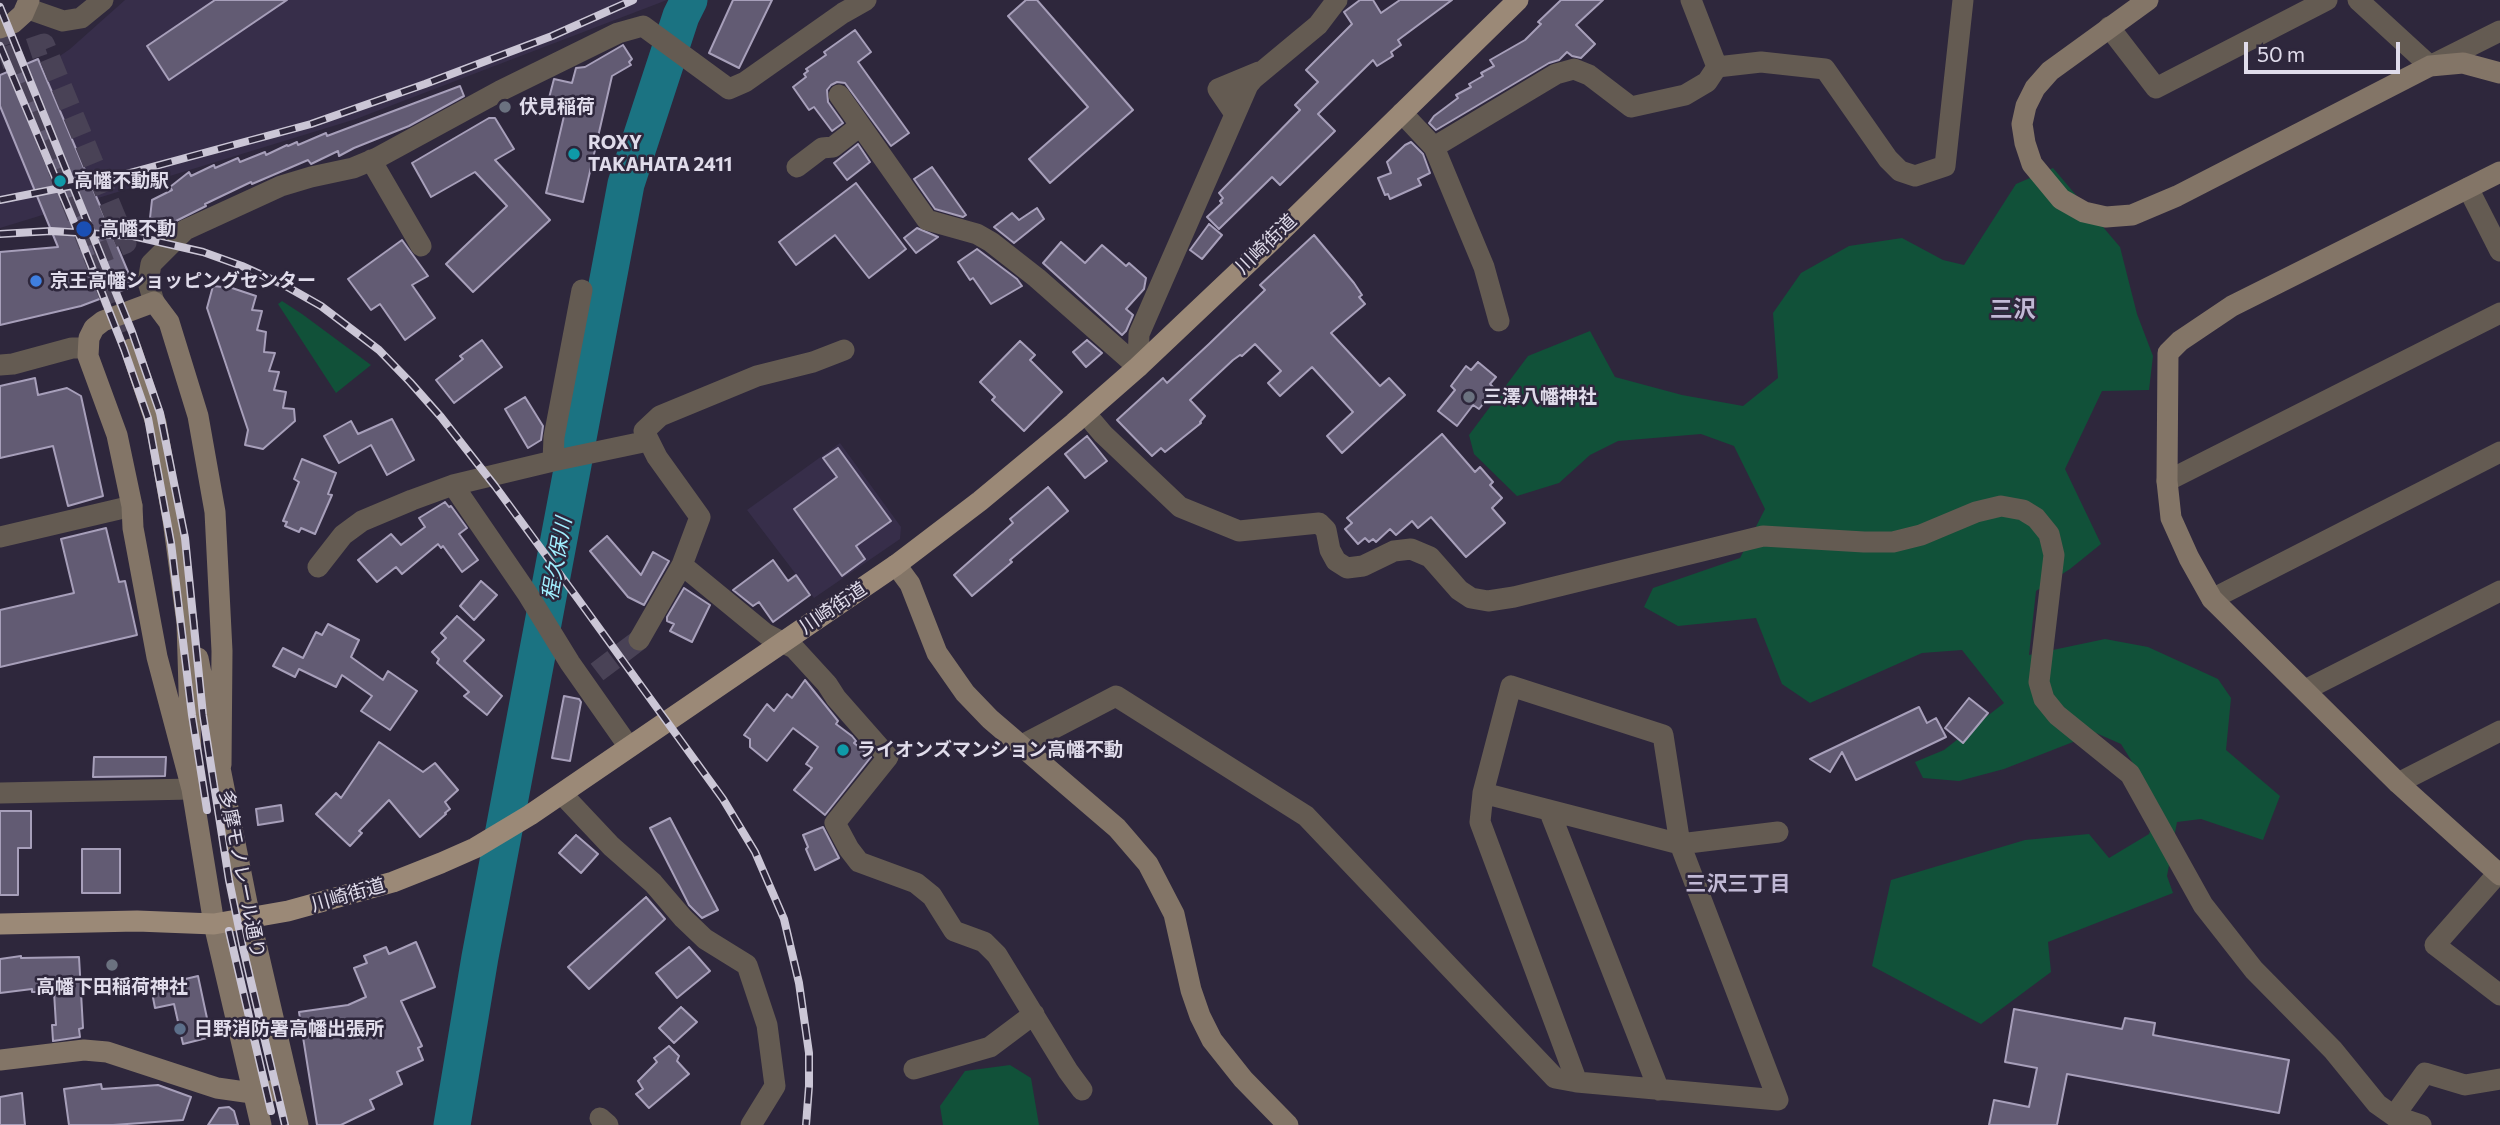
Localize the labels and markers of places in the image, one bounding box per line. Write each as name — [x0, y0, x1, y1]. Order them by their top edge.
place label: 伏見稲荷 — [519, 96, 595, 118]
marker: 伏見稲荷 — [497, 99, 513, 115]
place label: ROXY TAKAHATA 2411 — [588, 132, 732, 176]
marker: ROXY TAKAHATA 2411 — [566, 146, 582, 162]
place label: 高幡不動駅 — [74, 170, 169, 192]
marker: 高幡不動駅 — [52, 173, 68, 189]
place label: 高幡不動 — [100, 218, 176, 240]
marker: 高幡不動 — [74, 219, 94, 239]
place label: 京王高幡ショッピングセンター — [50, 270, 316, 292]
marker: 京王高幡ショッピングセンター — [28, 273, 44, 289]
place label: 三澤八幡神社 — [1483, 386, 1597, 408]
marker: 三澤八幡神社 — [1461, 389, 1477, 405]
place label: ライオンズマンション高幡不動 — [857, 739, 1123, 761]
marker: ライオンズマンション高幡不動 — [835, 742, 851, 758]
marker: 高幡下田稲荷神社 — [104, 957, 120, 973]
place label: 高幡下田稲荷神社 — [36, 976, 188, 998]
place label: 日野消防署高幡出張所 — [194, 1018, 384, 1040]
marker: 日野消防署高幡出張所 — [172, 1021, 188, 1037]

